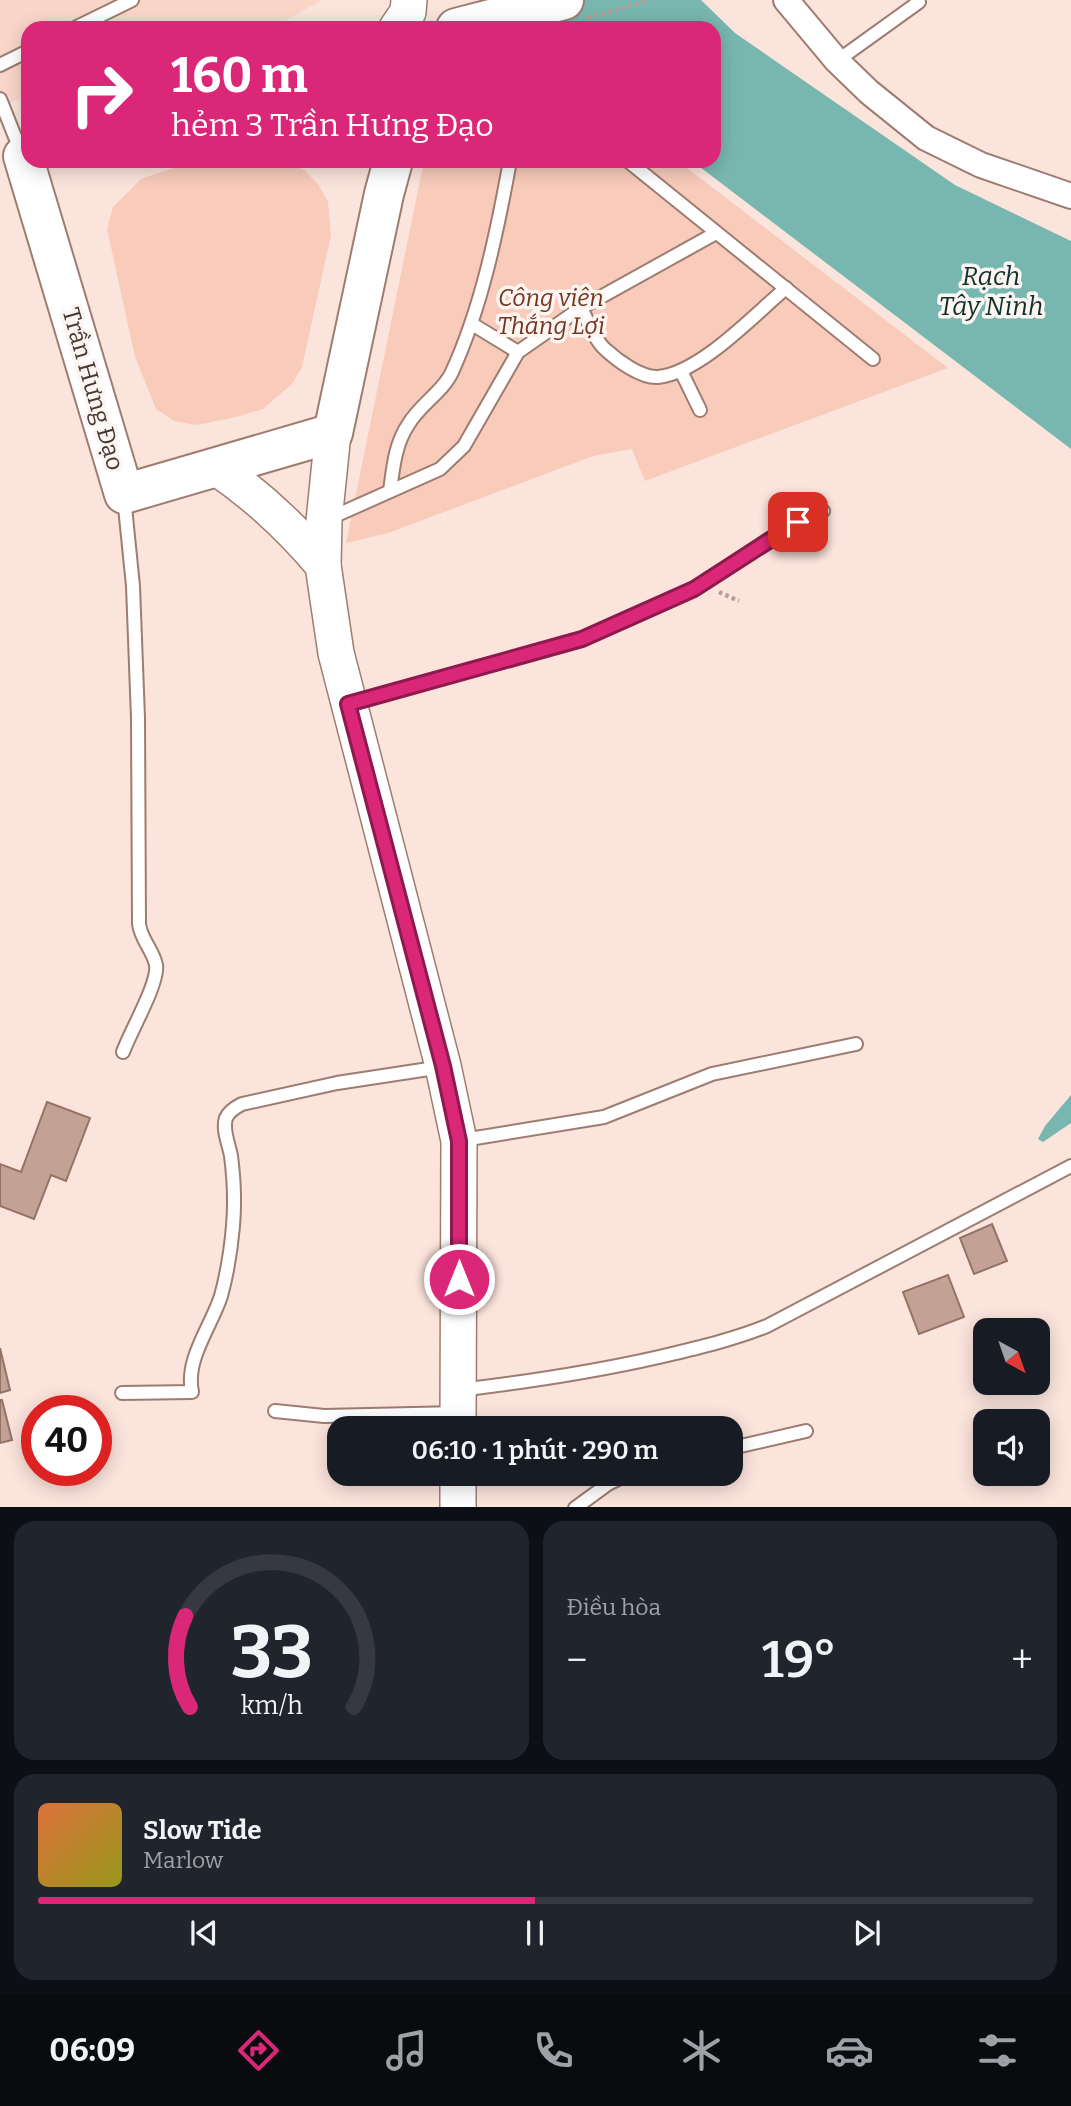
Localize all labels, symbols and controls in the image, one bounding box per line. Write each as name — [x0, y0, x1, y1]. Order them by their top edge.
text: 160 m — [171, 46, 308, 105]
icon: right — [56, 49, 147, 140]
text: hẻm 3 Trần Hưng Đạo — [171, 106, 494, 144]
water label: Rạch Tây Ninh — [939, 261, 1043, 322]
park label: Công viên Thắng Lợi — [497, 284, 605, 340]
street label: Trần Hưng Đạo — [56, 304, 130, 474]
pin — [768, 492, 828, 552]
icon: arrive — [779, 503, 817, 541]
position arrow — [422, 1242, 496, 1316]
north arrow — [973, 1318, 1050, 1395]
map controls — [973, 1318, 1050, 1486]
speed limit sign: 40 — [21, 1395, 112, 1486]
button: sound — [973, 1409, 1050, 1486]
text: 06:10 · 1 phút · 290 m — [412, 1435, 658, 1466]
text: Điều hòa — [567, 1593, 661, 1621]
text: 33 — [230, 1609, 313, 1696]
text: 19° — [762, 1628, 837, 1691]
text: − — [567, 1637, 587, 1683]
text: + — [1011, 1637, 1033, 1683]
text: km/h — [240, 1690, 303, 1720]
text: Slow Tide — [143, 1815, 262, 1846]
text: Marlow — [143, 1846, 223, 1874]
icon: previous — [185, 1914, 223, 1952]
icon: pause — [516, 1914, 554, 1952]
icon: next — [848, 1914, 886, 1952]
icon: directions — [234, 2026, 283, 2075]
icon: music — [382, 2026, 431, 2075]
icon: phone — [529, 2026, 578, 2075]
icon: climate — [677, 2026, 726, 2075]
icon: car — [825, 2026, 874, 2075]
icon: filters — [973, 2026, 1022, 2075]
text: 06:09 — [49, 2031, 135, 2069]

